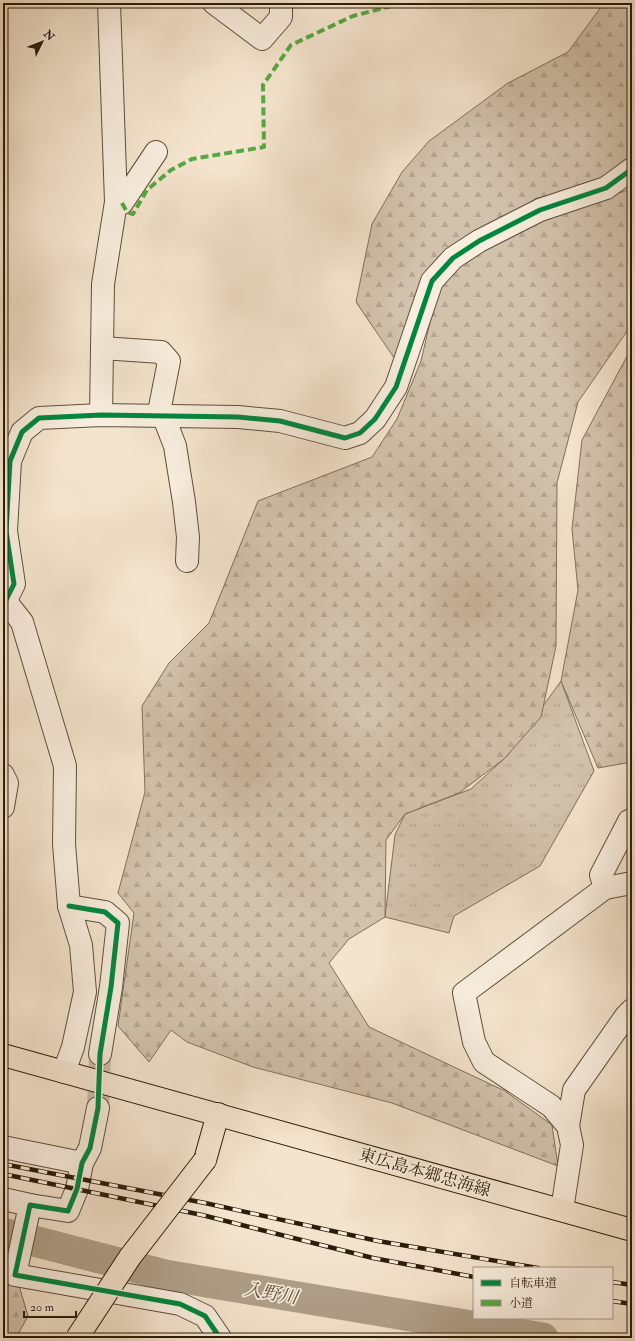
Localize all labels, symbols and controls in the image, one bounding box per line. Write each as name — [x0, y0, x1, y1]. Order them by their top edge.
north arrow — [22, 22, 62, 62]
text: N — [40, 27, 58, 44]
street label: 東広島本郷忠海線 — [357, 1144, 493, 1201]
legend — [473, 1267, 613, 1319]
text: 自転車道 — [509, 1276, 557, 1291]
water label: 入野川 — [242, 1277, 301, 1310]
scale bar — [24, 1293, 76, 1319]
text: 小道 — [509, 1296, 533, 1311]
text: 20 m — [30, 1300, 55, 1315]

